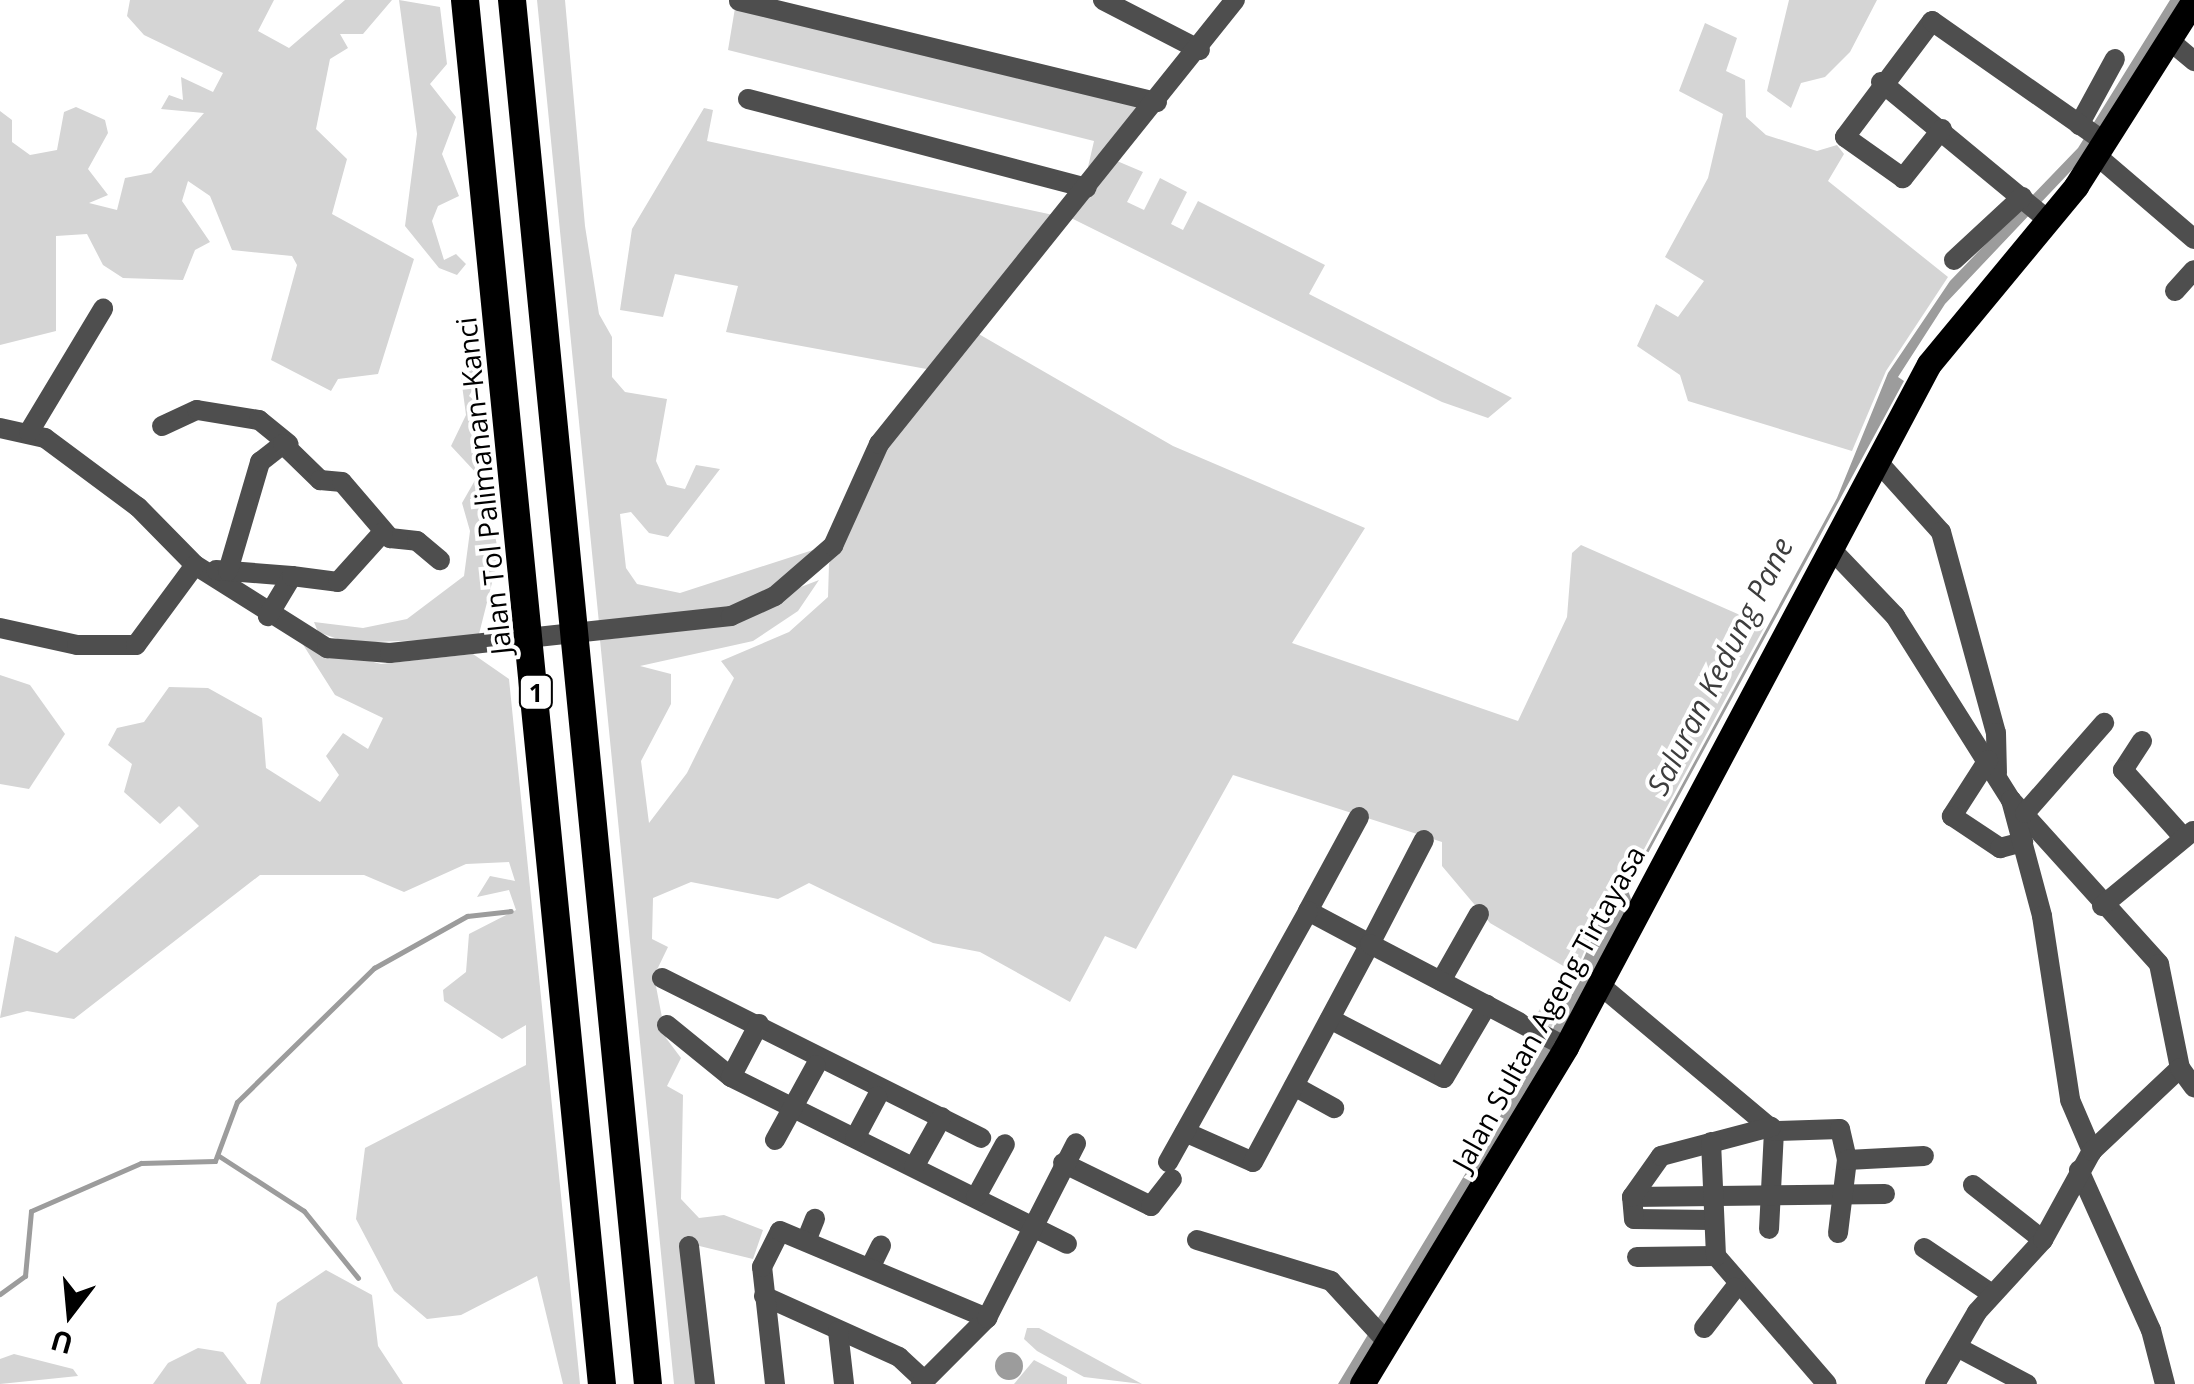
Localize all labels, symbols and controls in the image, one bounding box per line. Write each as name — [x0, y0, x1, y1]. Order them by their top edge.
street label: Jalan Tol Palimanan–Kanci — [449, 316, 517, 656]
water label: Saluran Kedung Pane — [1639, 531, 1801, 801]
road number: 1 — [518, 672, 554, 712]
street label: Jalan Sultan Ageng Tirtayasa — [1445, 840, 1651, 1176]
north arrow — [20, 1264, 120, 1364]
text: U — [46, 1322, 77, 1364]

